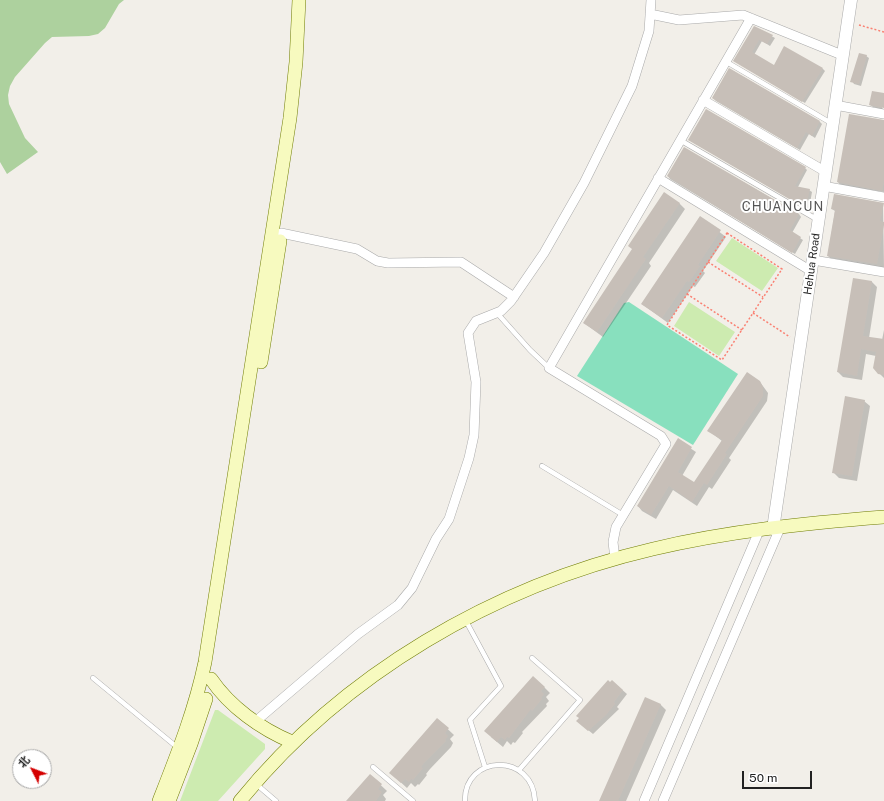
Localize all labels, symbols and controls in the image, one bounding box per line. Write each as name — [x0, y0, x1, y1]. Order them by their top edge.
district label: CHUANCUN — [742, 199, 824, 215]
street label: Hehua Road — [801, 232, 823, 296]
north arrow — [12, 749, 52, 789]
text: 北 — [16, 754, 32, 770]
scale bar — [744, 763, 814, 789]
text: 50 m — [749, 771, 777, 785]

